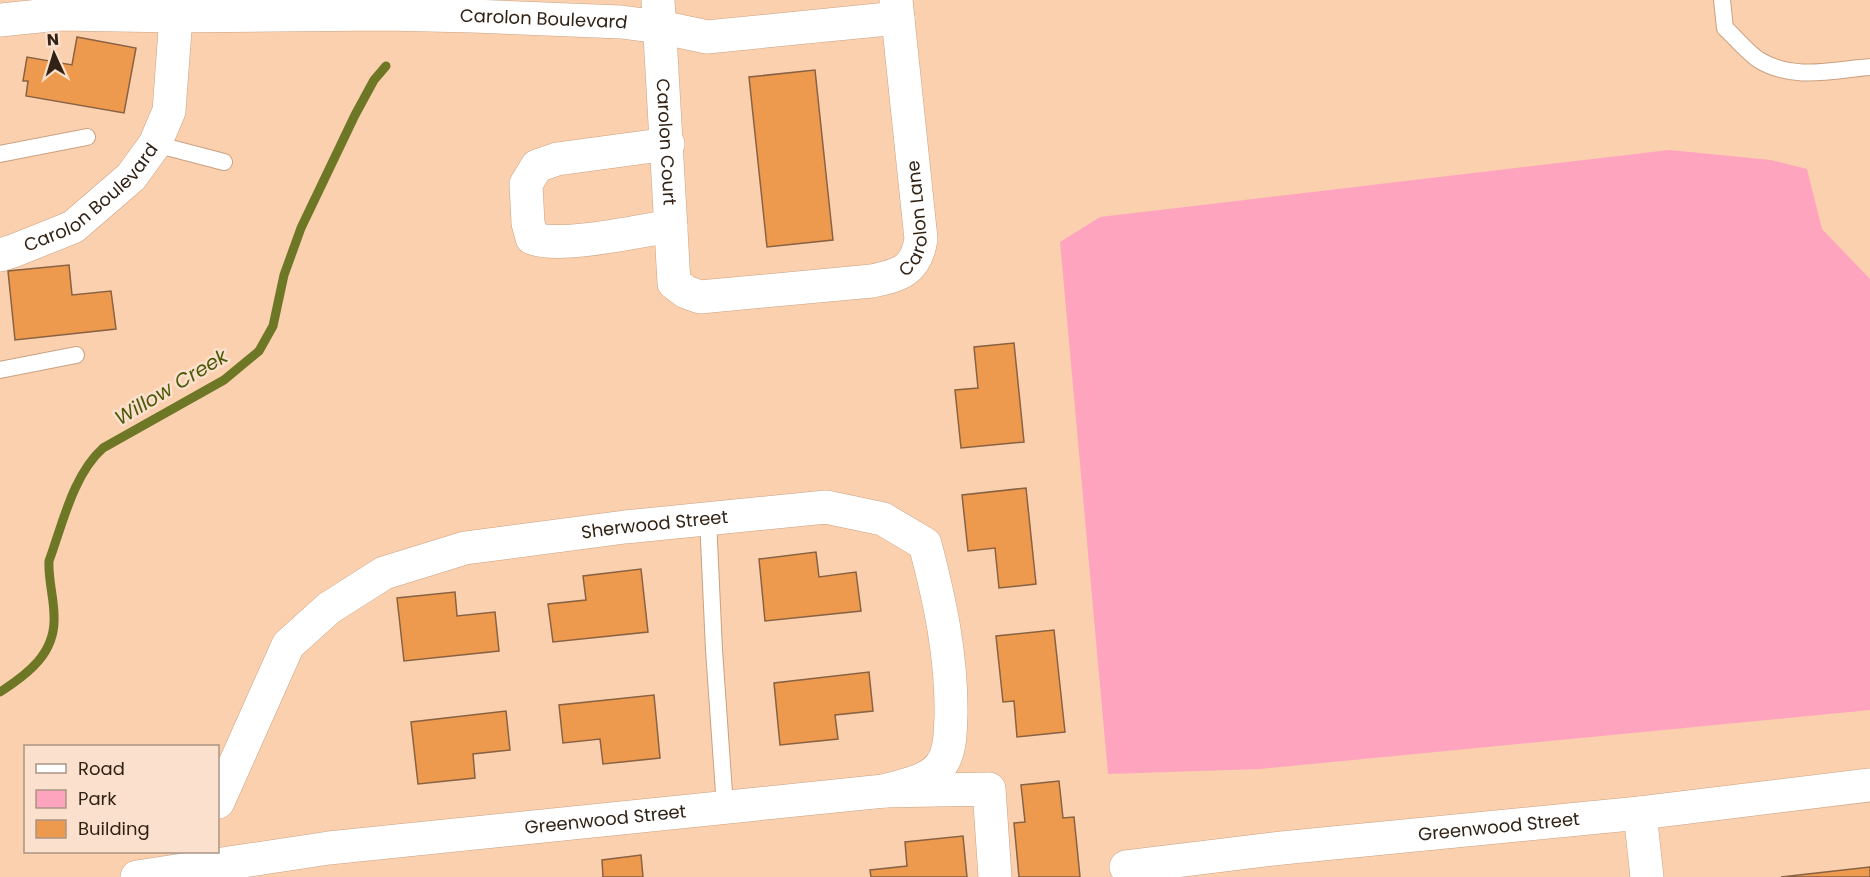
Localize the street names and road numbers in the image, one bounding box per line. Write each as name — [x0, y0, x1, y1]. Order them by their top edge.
street label: Carolon Boulevard — [460, 3, 629, 35]
street label: Carolon Court — [650, 78, 683, 206]
street label: Carolon Boulevard — [20, 138, 164, 257]
street label: Carolon Lane — [893, 159, 933, 282]
street label: Sherwood Street — [579, 504, 729, 545]
street label: Greenwood Street — [523, 798, 687, 840]
street label: Greenwood Street — [1417, 806, 1581, 847]

